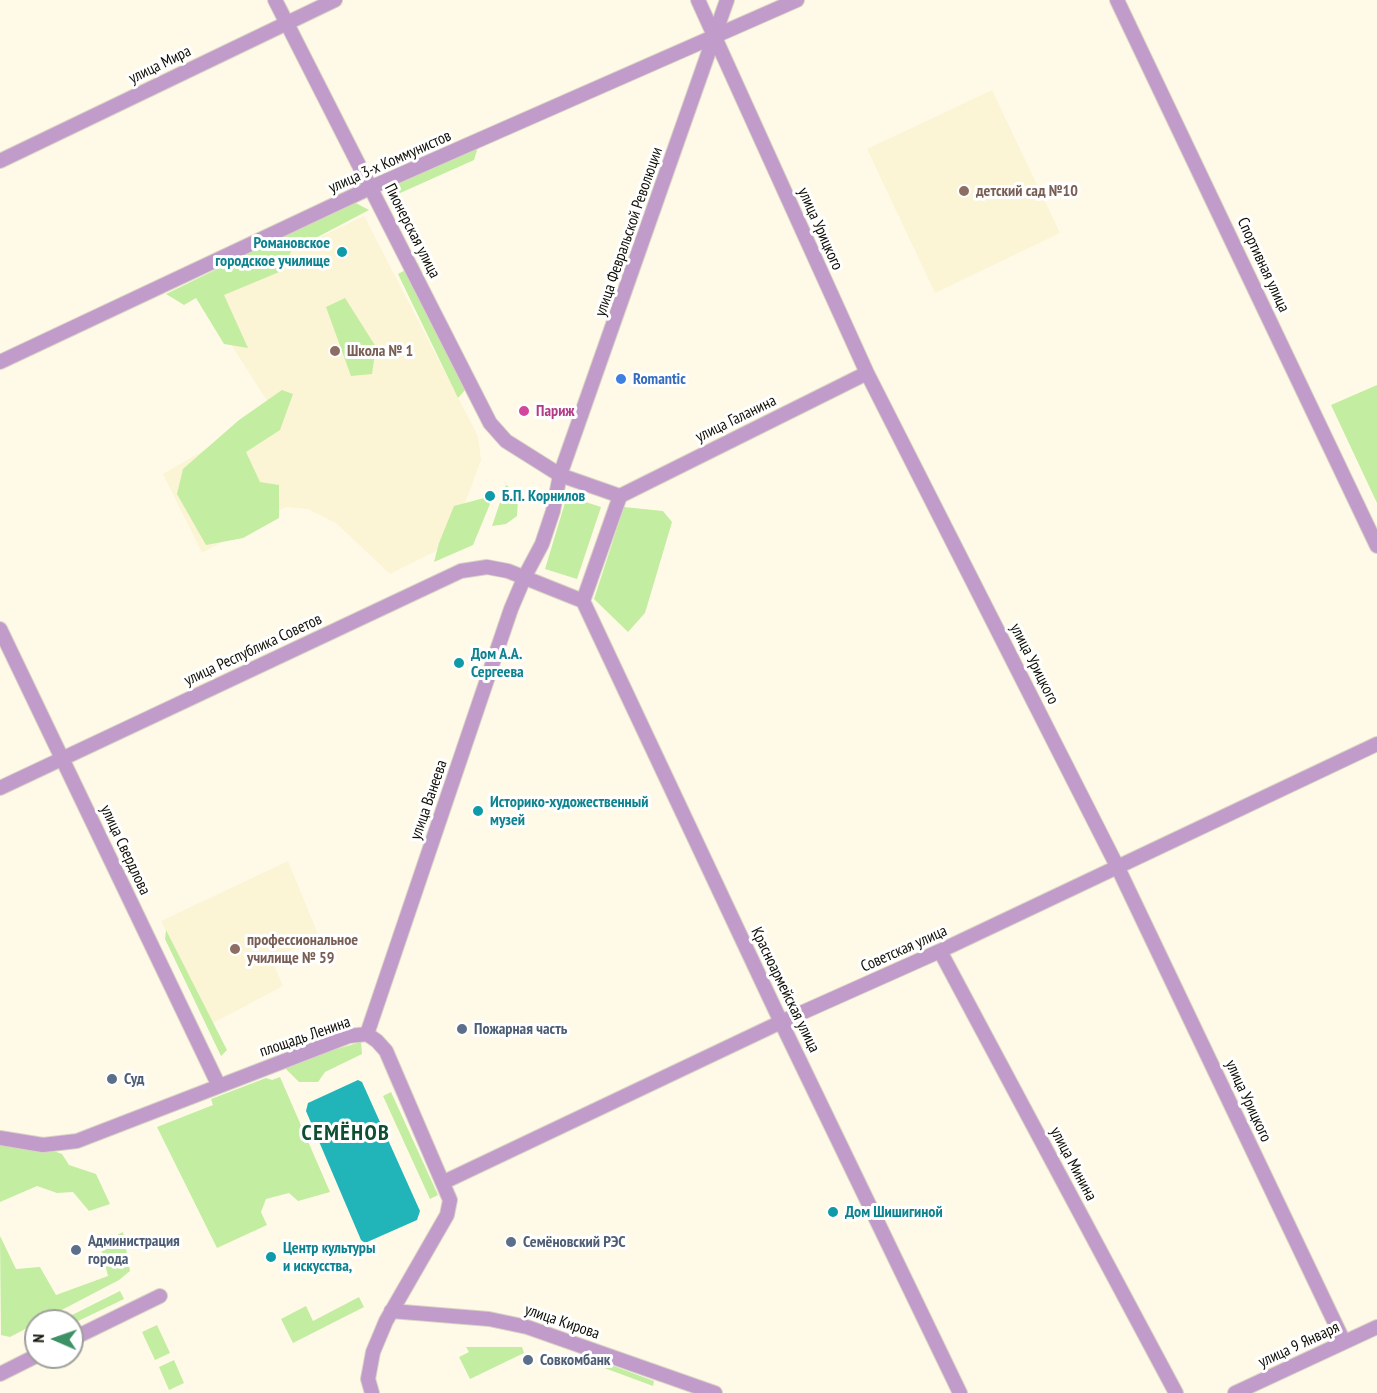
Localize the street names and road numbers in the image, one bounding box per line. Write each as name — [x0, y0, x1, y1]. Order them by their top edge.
street label: улица Мира — [126, 42, 194, 88]
street label: улица 3-х Коммунистов — [326, 126, 454, 198]
street label: улица Февральской Революции — [591, 145, 667, 319]
street label: Пионерская улица — [380, 181, 444, 281]
street label: улица Урицкого — [793, 185, 847, 273]
street label: Спортивная улица — [1233, 215, 1293, 315]
street label: улица Галанина — [693, 391, 779, 447]
street label: улица Республика Советов — [181, 610, 325, 690]
street label: улица Урицкого — [1005, 620, 1063, 708]
street label: улица Ванеева — [406, 758, 452, 842]
street label: улица Свердлова — [96, 802, 154, 898]
street label: Советская улица — [858, 921, 950, 977]
street label: Красноармейская улица — [746, 924, 824, 1056]
street label: площадь Ленина — [257, 1012, 353, 1062]
street label: улица Урицкого — [1221, 1057, 1275, 1145]
street label: улица Минина — [1046, 1124, 1100, 1204]
street label: улица Кирова — [522, 1300, 602, 1344]
street label: улица 9 Января — [1255, 1318, 1343, 1372]

